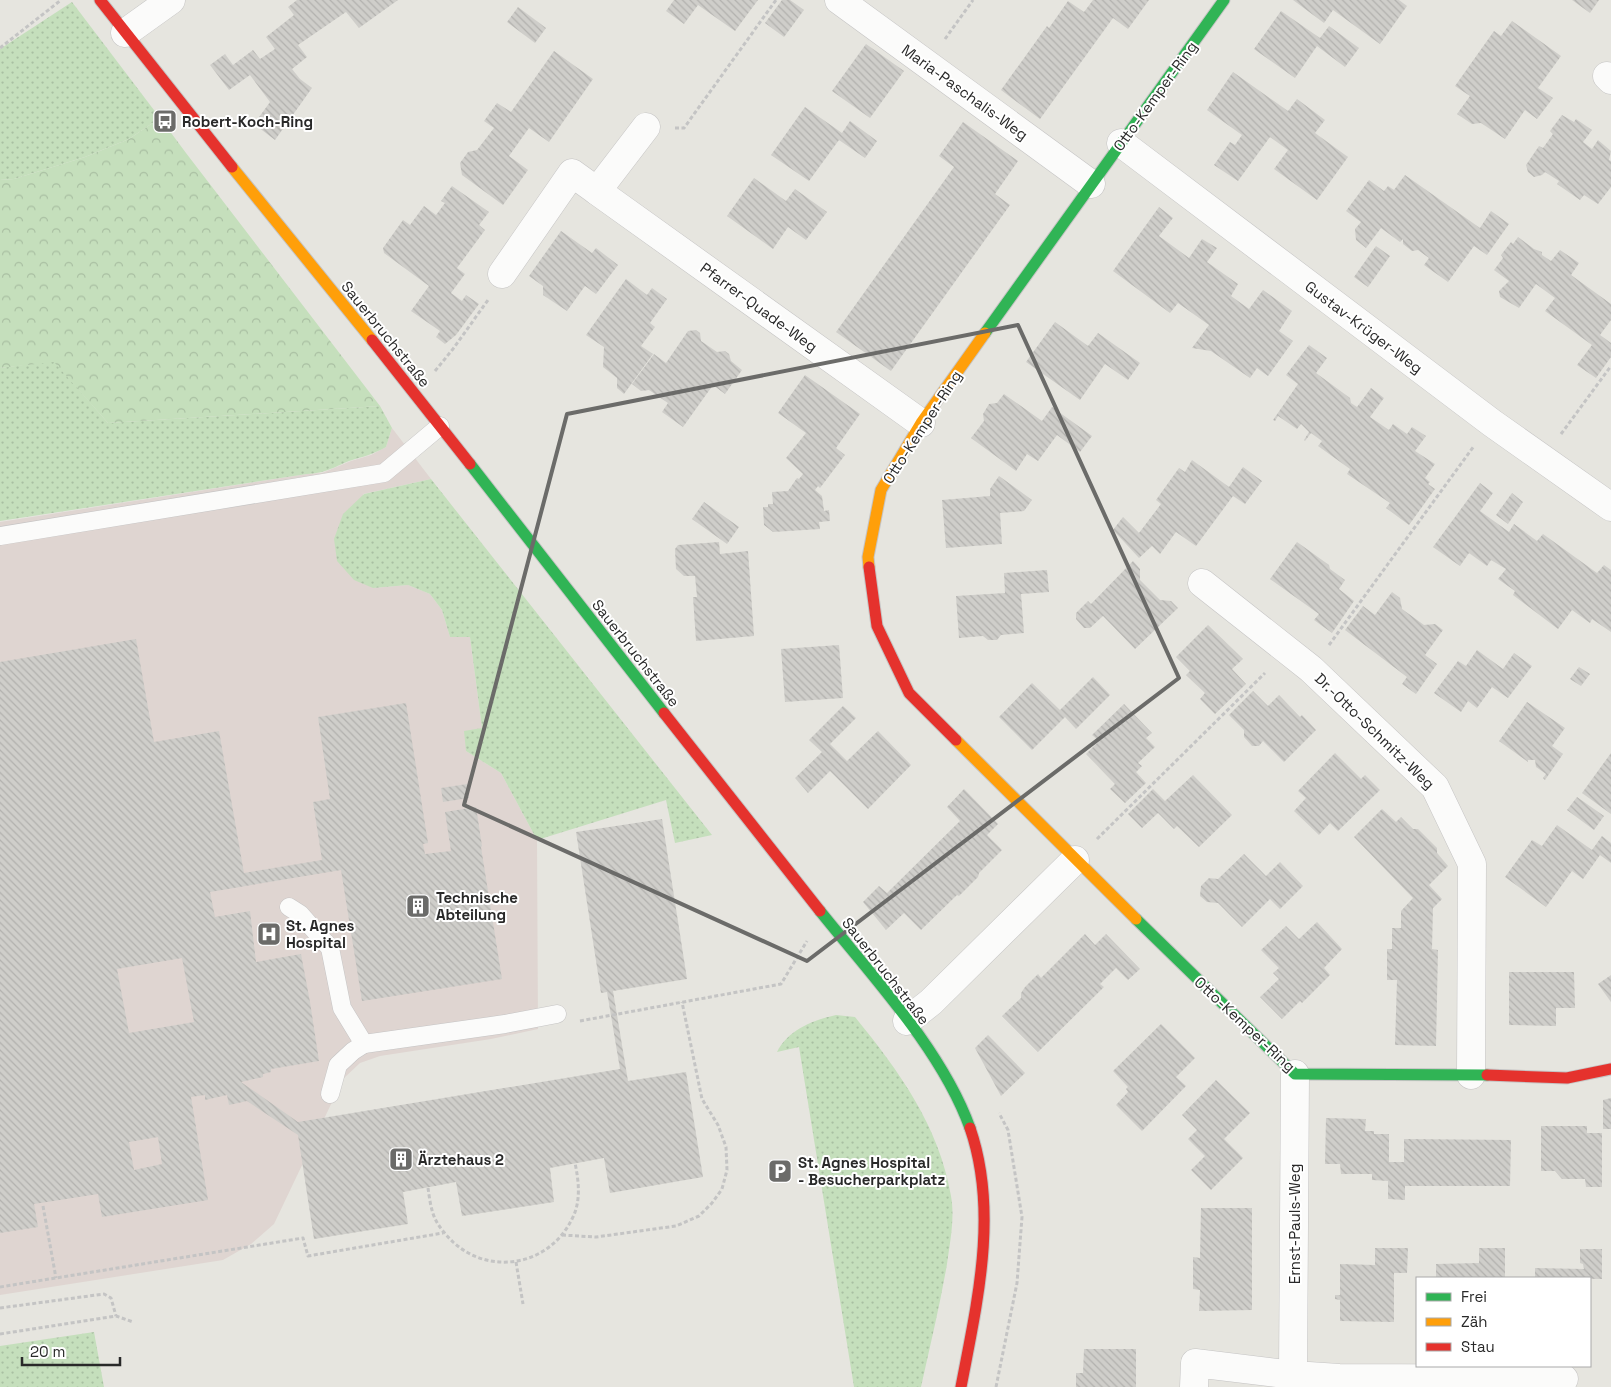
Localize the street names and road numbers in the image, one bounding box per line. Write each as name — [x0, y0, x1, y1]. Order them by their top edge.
street label: Otto-Kemper-Ring — [1109, 37, 1201, 155]
street label: Maria-Paschalis-Weg — [898, 40, 1032, 144]
street label: Pfarrer-Quade-Weg — [697, 258, 821, 356]
street label: Sauerbruchstraße — [337, 277, 435, 391]
street label: Gustav-Krüger-Weg — [1301, 277, 1427, 377]
street label: Otto-Kemper-Ring — [878, 367, 966, 487]
street label: Sauerbruchstraße — [588, 596, 684, 711]
street label: Dr.-Otto-Schmitz-Weg — [1311, 669, 1439, 793]
street label: Sauerbruchstraße — [838, 914, 934, 1029]
street label: Otto-Kemper-Ring — [1191, 972, 1299, 1076]
street label: Ernst-Pauls-Weg — [1285, 1164, 1304, 1284]

